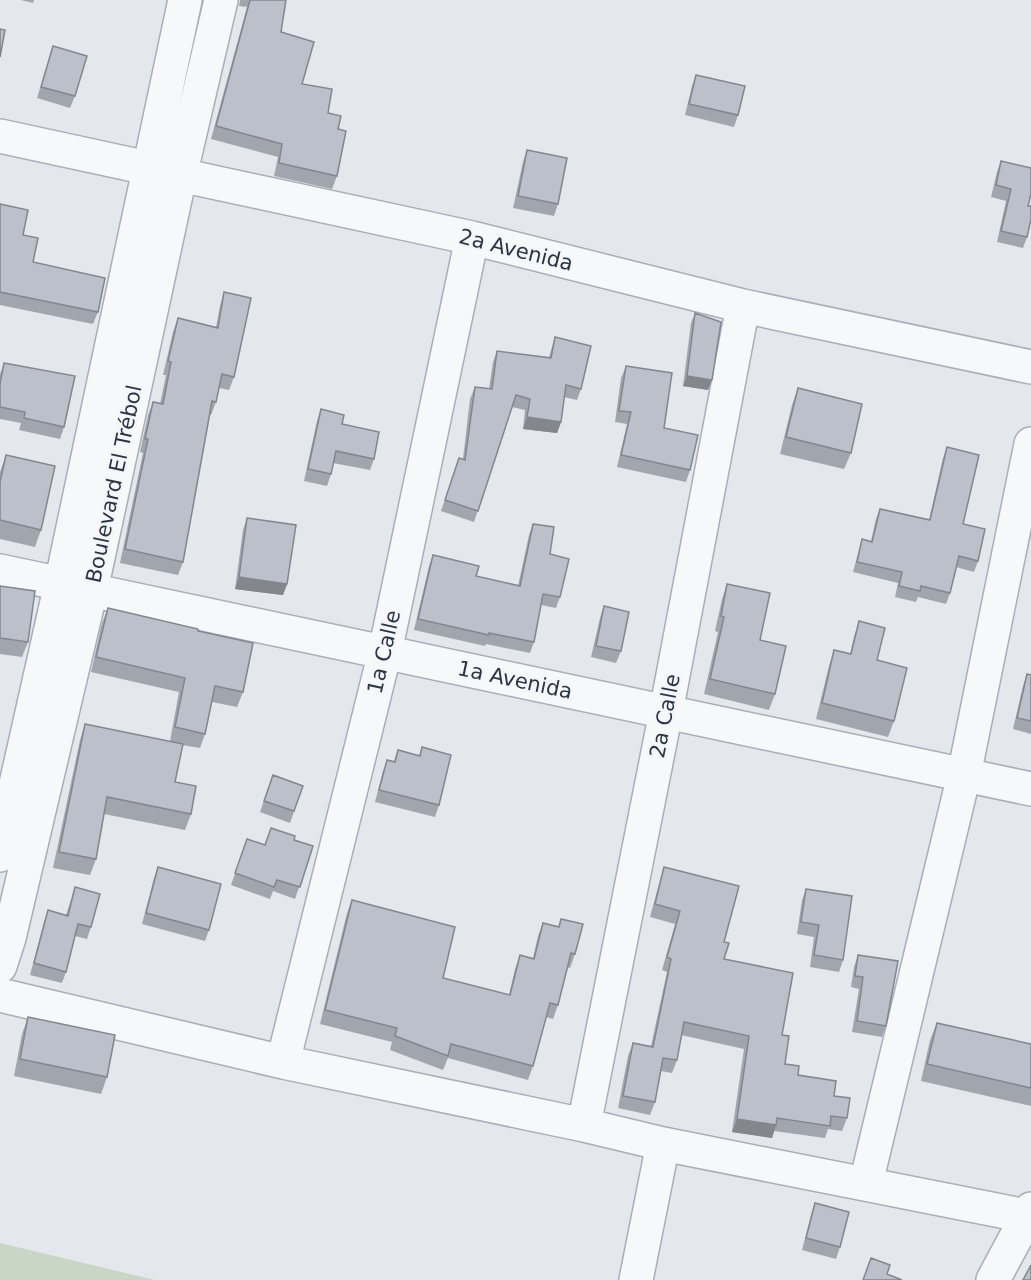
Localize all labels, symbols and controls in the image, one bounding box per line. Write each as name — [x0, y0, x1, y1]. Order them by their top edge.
street label: 2a Avenida — [456, 224, 576, 276]
street label: Boulevard El Trébol — [81, 383, 147, 585]
street label: 1a Calle — [363, 608, 405, 696]
street label: 1a Avenida — [455, 656, 575, 704]
street label: 2a Calle — [645, 672, 685, 760]

